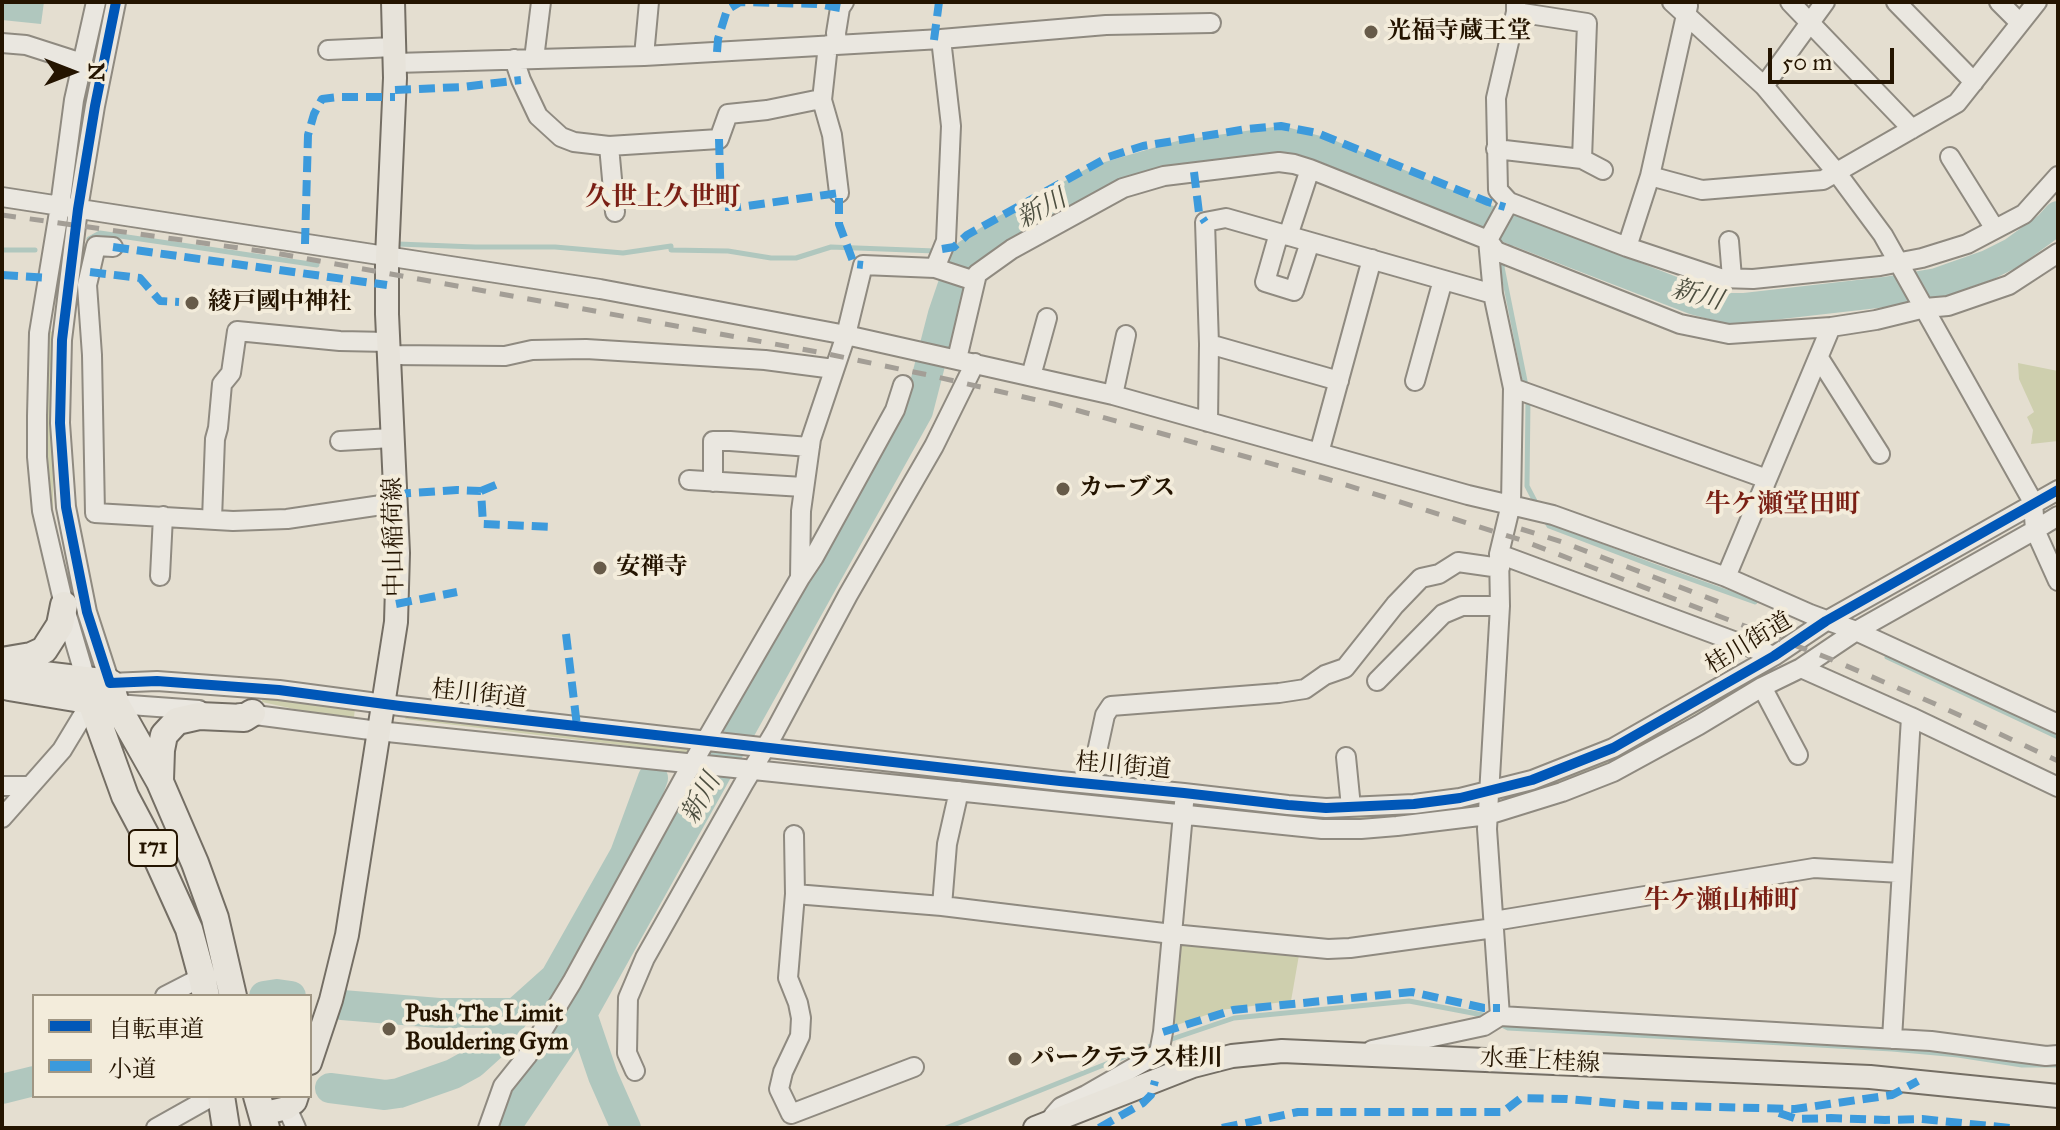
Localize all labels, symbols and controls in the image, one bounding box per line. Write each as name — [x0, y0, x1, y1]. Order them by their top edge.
place label: 光福寺蔵王堂 — [1387, 18, 1531, 46]
marker: 光福寺蔵王堂 — [1362, 23, 1380, 41]
north arrow — [32, 32, 112, 112]
scale bar — [1772, 32, 1898, 82]
text: 50 m — [1782, 47, 1832, 77]
text: N — [83, 63, 110, 81]
district label: 久世上久世町 — [585, 183, 741, 215]
water label: 新川 — [1012, 184, 1072, 236]
water label: 新川 — [1668, 274, 1726, 318]
place label: 綾戸國中神社 — [208, 289, 352, 317]
marker: 綾戸國中神社 — [183, 294, 201, 312]
place label: カーブス — [1079, 475, 1175, 503]
street label: 中山稲荷線 — [380, 477, 410, 597]
marker: カーブス — [1054, 480, 1072, 498]
district label: 牛ケ瀬堂田町 — [1705, 490, 1861, 522]
place label: 安禅寺 — [616, 554, 688, 582]
marker: 安禅寺 — [591, 559, 609, 577]
street label: 桂川街道 — [1700, 607, 1798, 681]
street label: 桂川街道 — [430, 676, 528, 714]
street label: 桂川街道 — [1074, 748, 1172, 786]
water label: 新川 — [676, 769, 728, 829]
road number: 171 — [129, 830, 177, 866]
district label: 牛ケ瀬山柿町 — [1644, 886, 1800, 918]
legend — [32, 994, 312, 1098]
place label: Push The Limit Bouldering Gym — [405, 1001, 568, 1057]
text: 自転車道 — [108, 1014, 204, 1044]
marker: Push The Limit Bouldering Gym — [380, 1020, 398, 1038]
street label: 水垂上桂線 — [1479, 1044, 1601, 1080]
place label: パークテラス桂川 — [1031, 1045, 1223, 1073]
marker: パークテラス桂川 — [1006, 1050, 1024, 1068]
text: 小道 — [108, 1054, 156, 1084]

